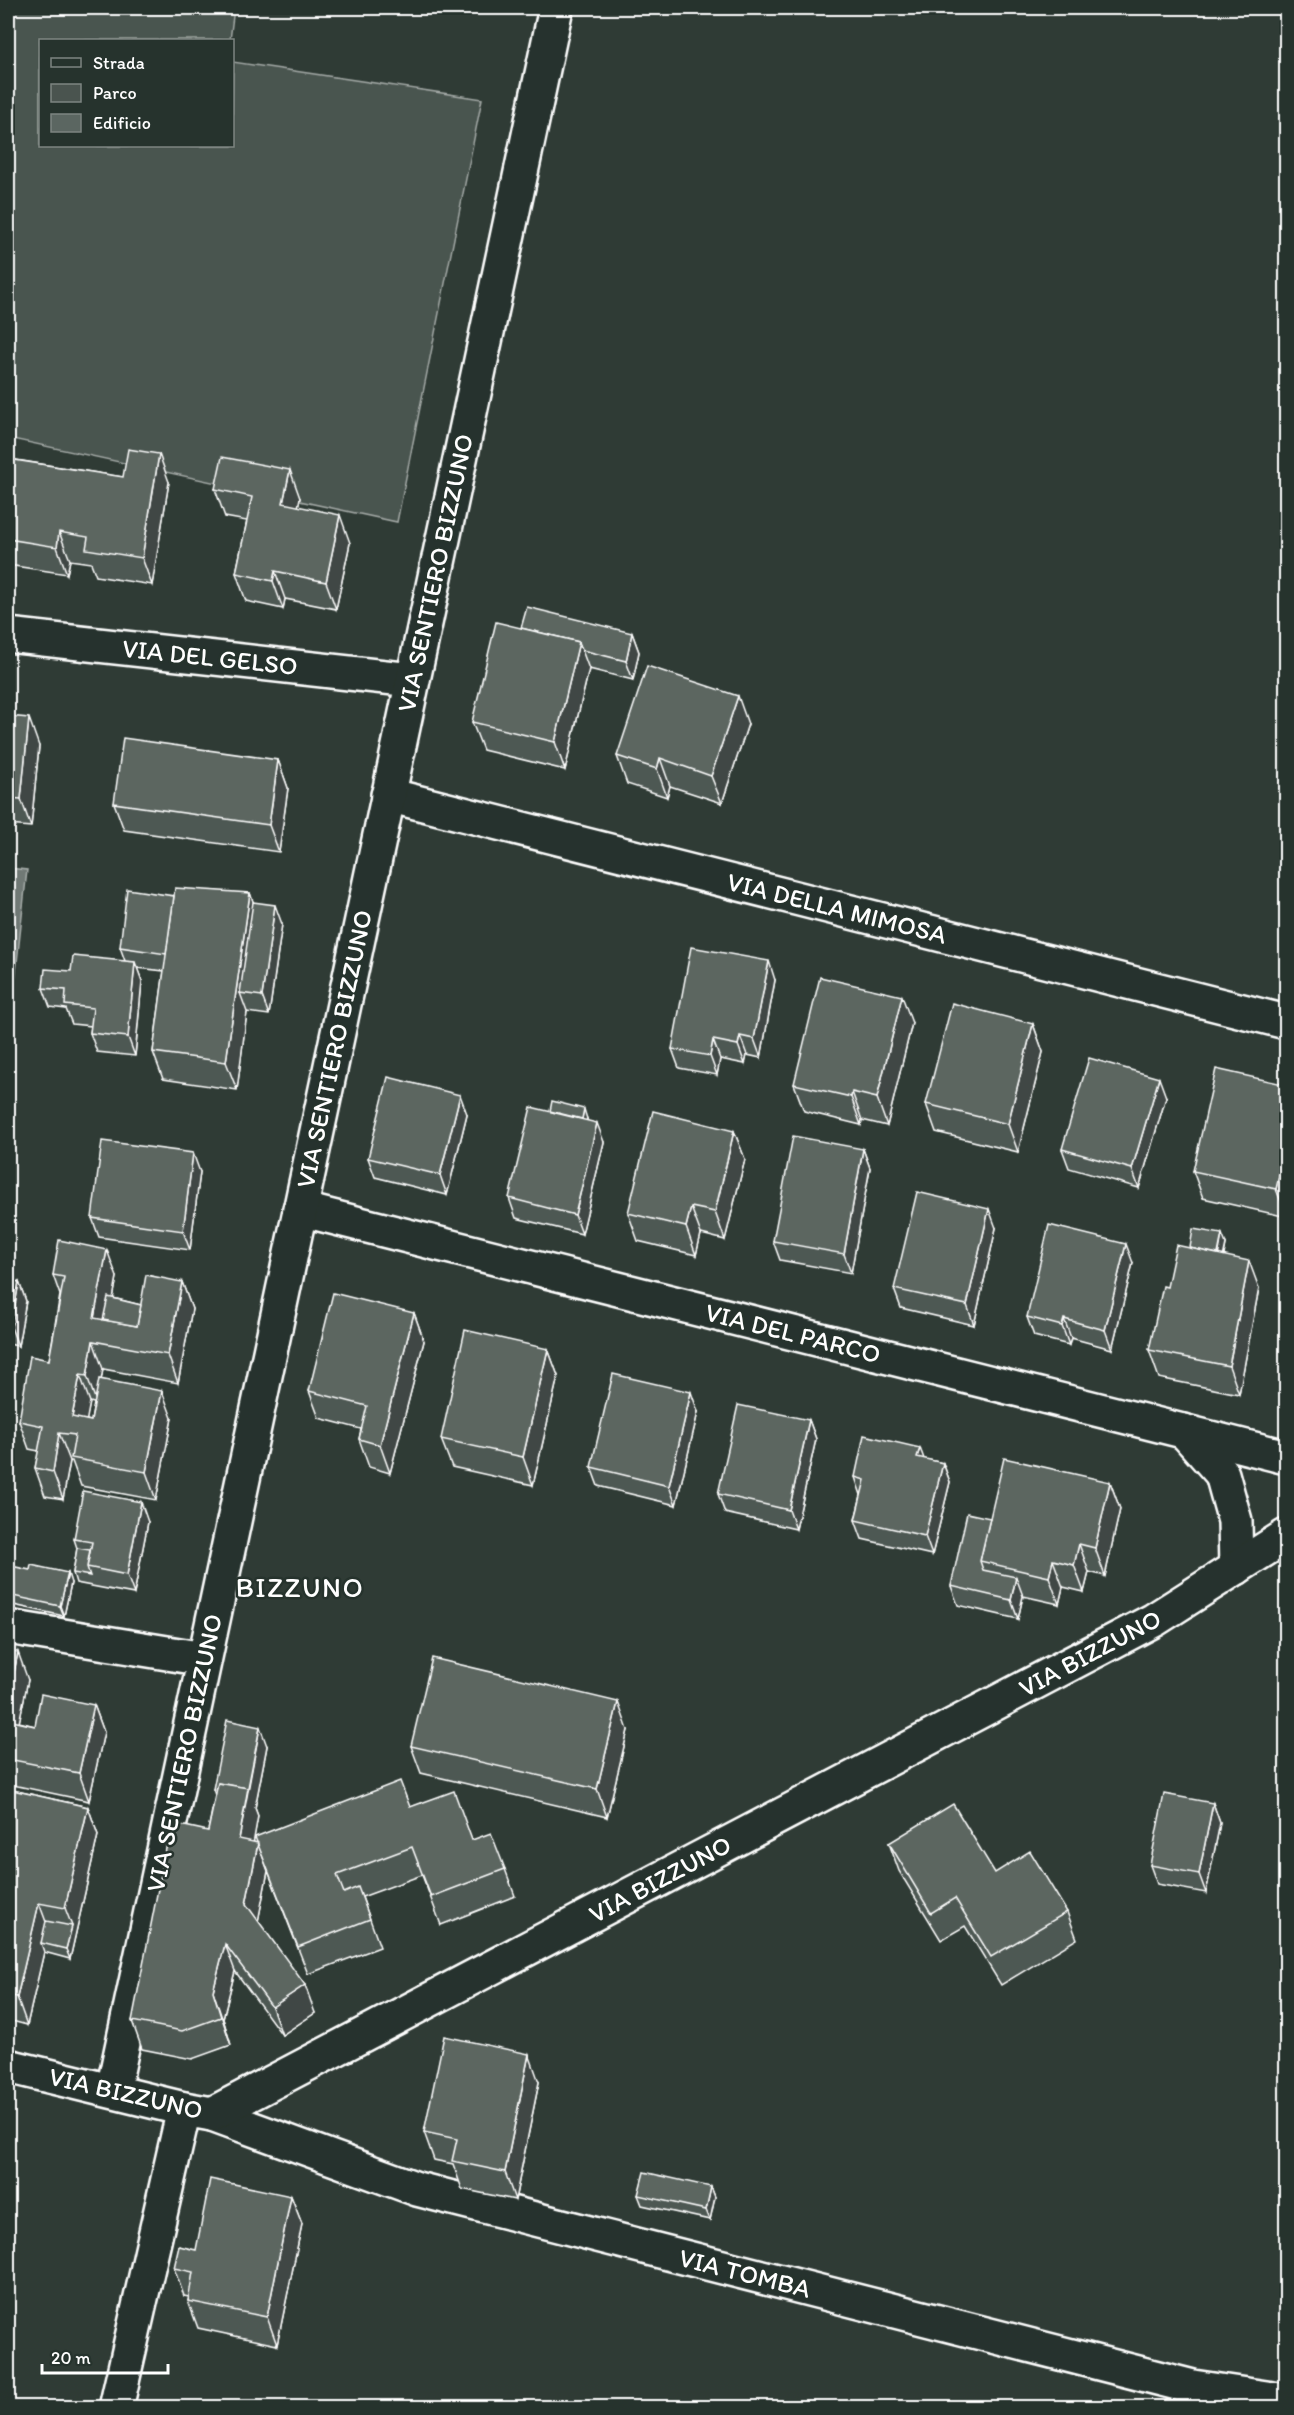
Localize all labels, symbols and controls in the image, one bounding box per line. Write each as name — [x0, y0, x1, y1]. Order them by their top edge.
legend — [39, 39, 234, 147]
text: Strada — [93, 52, 145, 74]
text: Parco — [93, 82, 137, 104]
text: Edificio — [93, 112, 151, 134]
street label: VIA SENTIERO BIZZUNO — [390, 431, 480, 715]
street label: VIA DEL GELSO — [121, 632, 299, 682]
street label: VIA DELLA MIMOSA — [724, 865, 950, 951]
street label: VIA SENTIERO BIZZUNO — [289, 907, 379, 1191]
street label: VIA DEL PARCO — [702, 1296, 884, 1370]
district label: BIZZUNO — [236, 1570, 364, 1604]
street label: VIA BIZZUNO — [1013, 1602, 1167, 1704]
street label: VIA SENTIERO BIZZUNO — [139, 1611, 229, 1895]
street label: VIA BIZZUNO — [583, 1828, 737, 1930]
street label: VIA BIZZUNO — [46, 2060, 206, 2126]
street label: VIA TOMBA — [676, 2241, 814, 2305]
scale bar — [42, 2337, 168, 2375]
text: 20 m — [51, 2347, 91, 2369]

